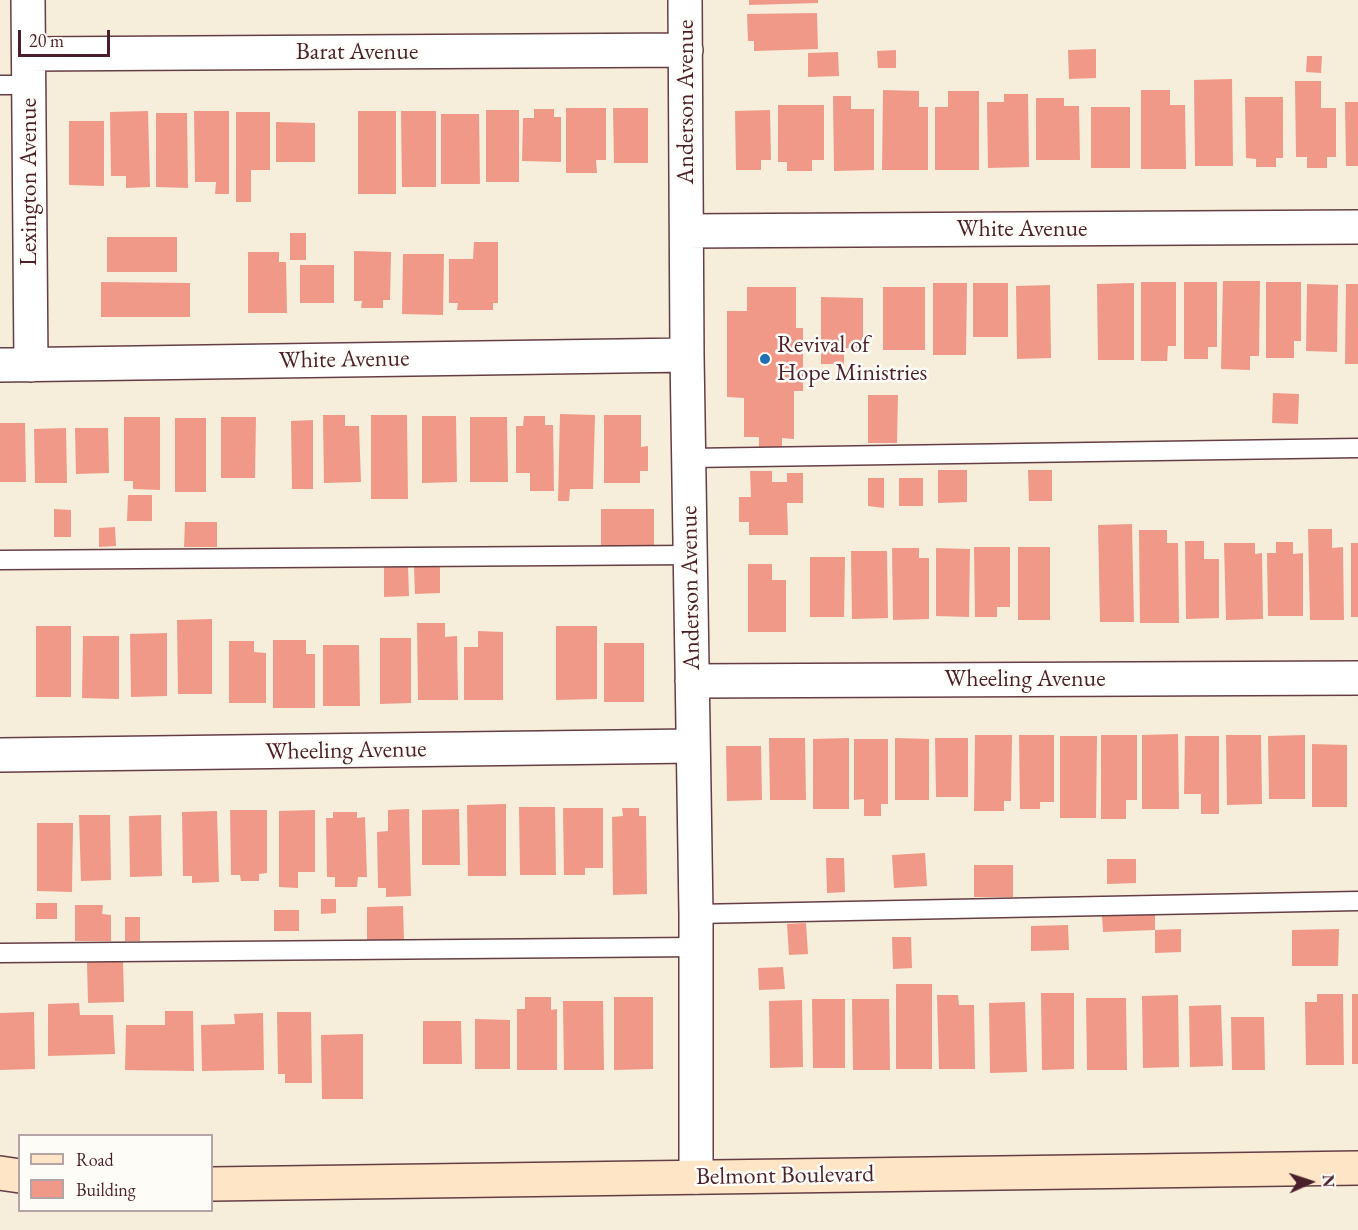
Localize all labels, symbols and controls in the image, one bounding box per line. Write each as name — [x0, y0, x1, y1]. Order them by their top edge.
scale bar — [21, 18, 112, 56]
street label: Anderson Avenue — [672, 20, 700, 184]
text: 20 m — [29, 29, 64, 52]
street label: Barat Avenue — [296, 38, 418, 66]
street label: Lexington Avenue — [15, 98, 43, 266]
street label: White Avenue — [957, 215, 1087, 243]
place label: Revival of Hope Ministries — [777, 331, 927, 387]
street label: White Avenue — [278, 344, 410, 376]
marker: Revival of Hope Ministries — [758, 352, 772, 366]
street label: Anderson Avenue — [675, 505, 707, 671]
street label: Wheeling Avenue — [944, 665, 1106, 693]
street label: Wheeling Avenue — [265, 735, 427, 767]
legend — [18, 1134, 213, 1212]
text: Road — [76, 1148, 114, 1171]
north arrow — [1280, 1152, 1340, 1212]
street label: Belmont Boulevard — [696, 1160, 874, 1192]
text: N — [1318, 1174, 1339, 1188]
text: Building — [76, 1178, 136, 1201]

